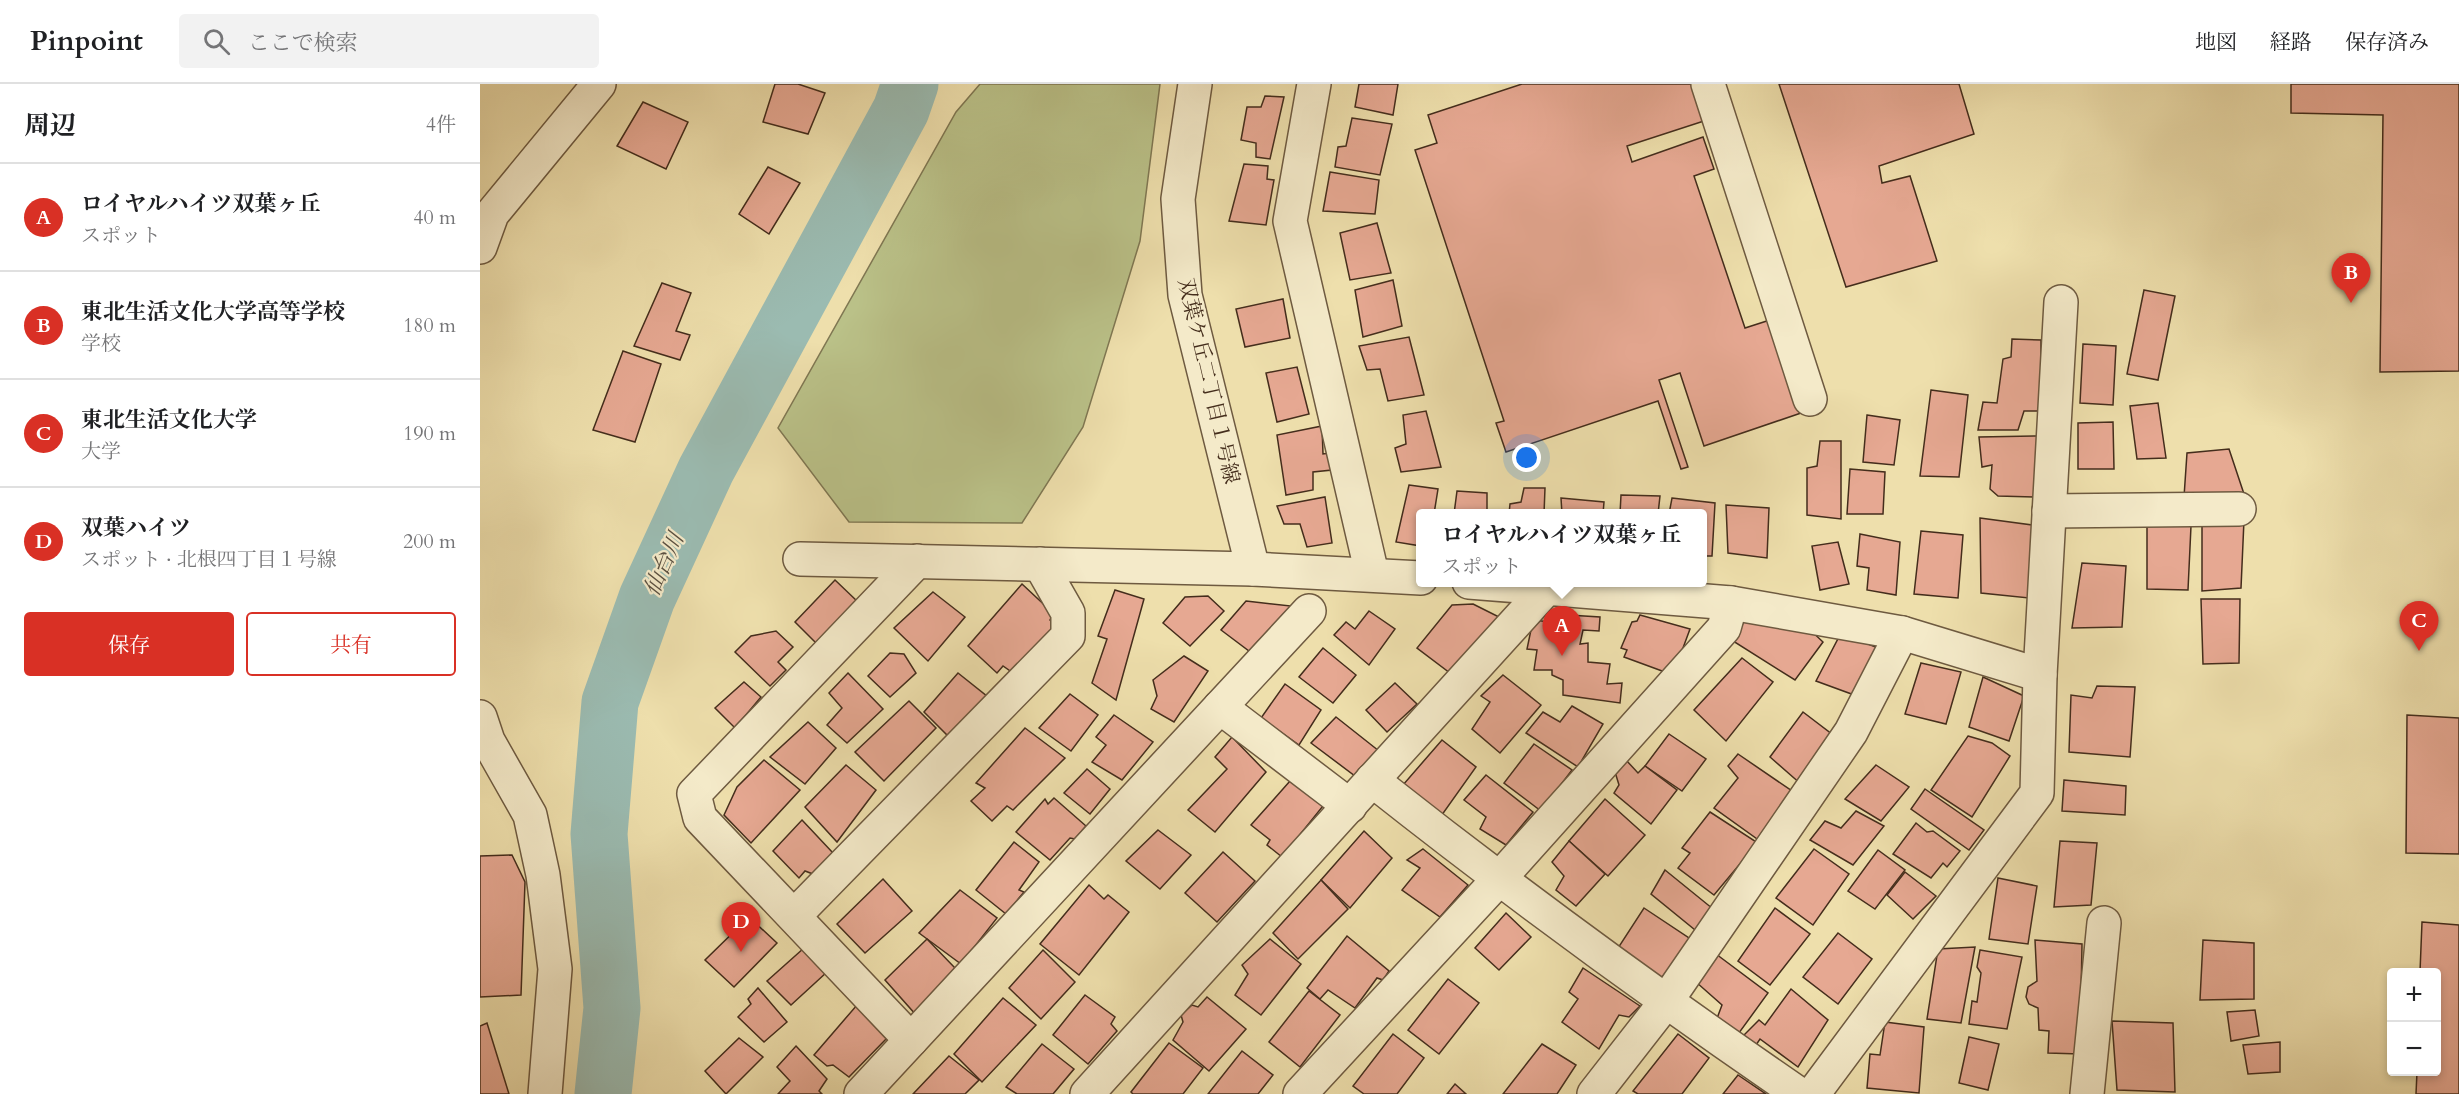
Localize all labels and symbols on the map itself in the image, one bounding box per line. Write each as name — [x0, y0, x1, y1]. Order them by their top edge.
pin: B — [2332, 254, 2370, 303]
street label: 双葉ケ丘二丁目１号線 — [1171, 276, 1246, 487]
your location — [1512, 443, 1541, 472]
water label: 仙台川 — [637, 526, 692, 601]
pin: C — [2400, 602, 2438, 651]
pin: A — [1542, 606, 1582, 656]
pin: D — [722, 902, 760, 952]

